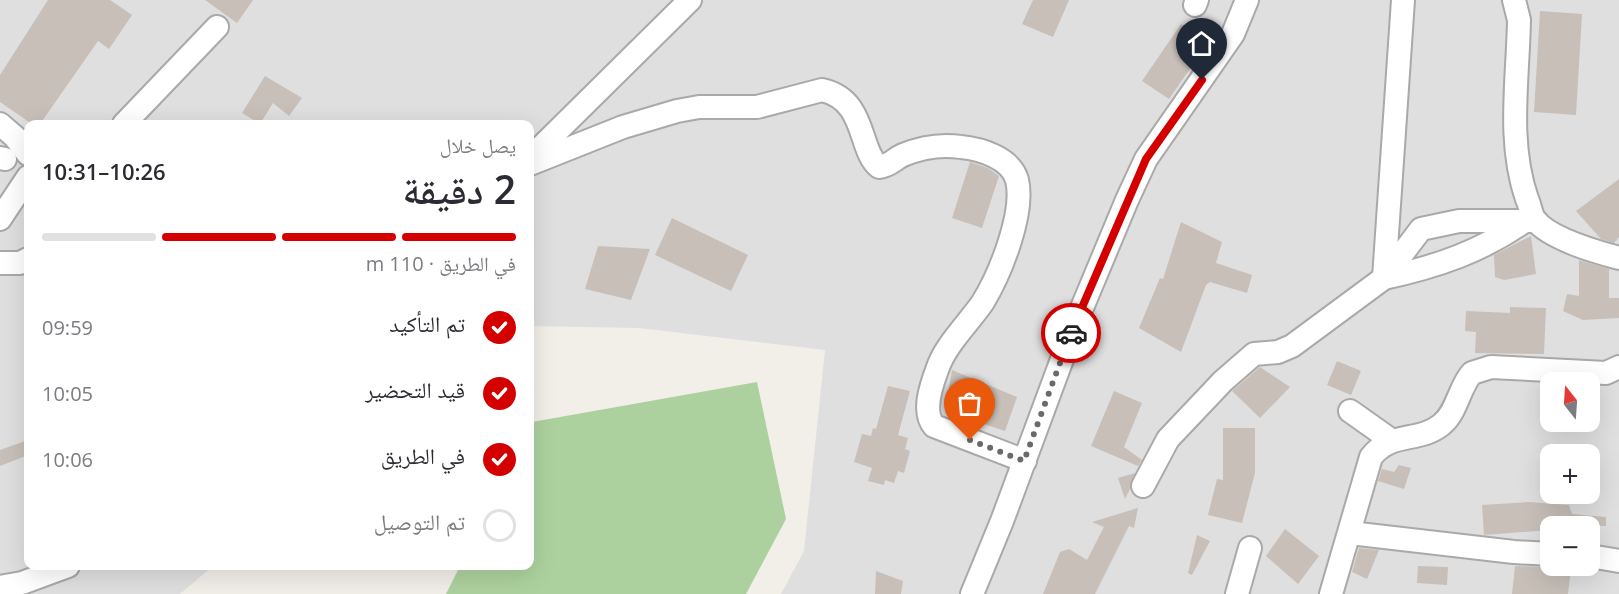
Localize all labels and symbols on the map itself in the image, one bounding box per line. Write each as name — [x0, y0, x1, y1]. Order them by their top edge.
pin — [1176, 18, 1227, 80]
courier — [1041, 303, 1101, 363]
north arrow — [1540, 372, 1600, 432]
pin — [944, 378, 995, 440]

